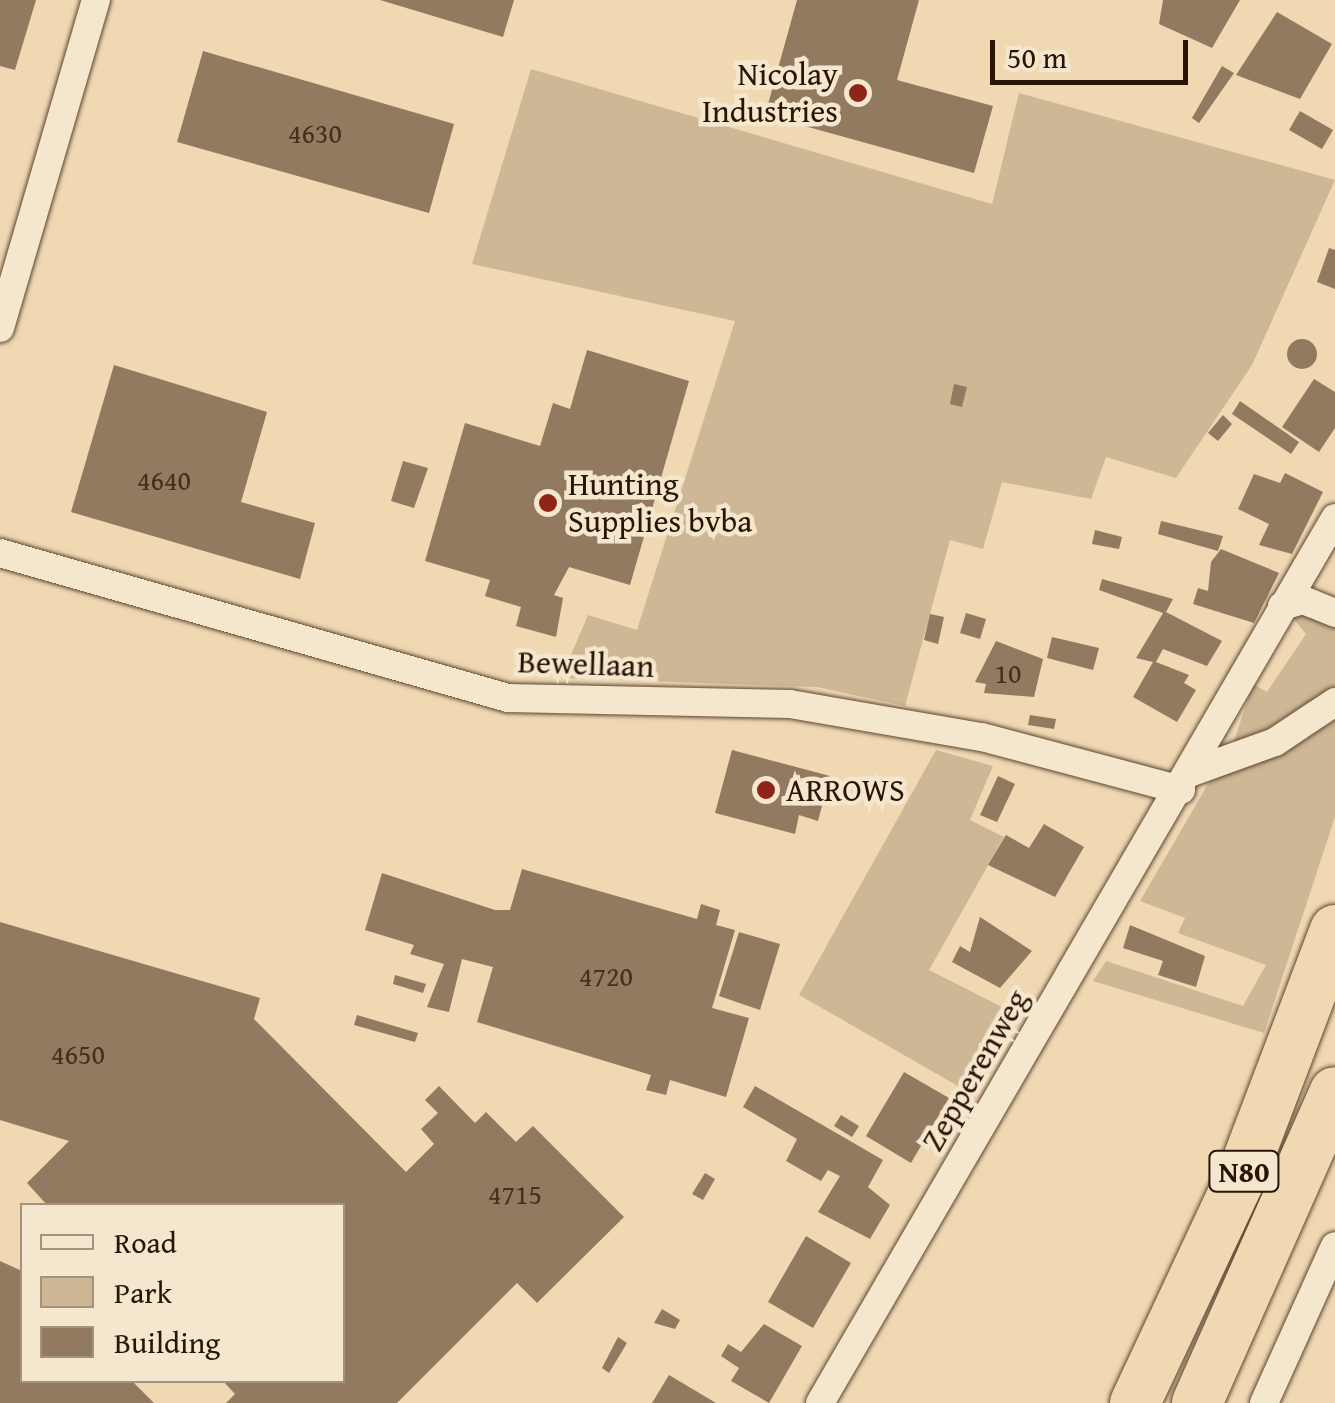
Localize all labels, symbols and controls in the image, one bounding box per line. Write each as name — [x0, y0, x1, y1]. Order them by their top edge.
scale bar — [995, 20, 1192, 82]
text: 50 m — [1007, 35, 1067, 79]
place label: Nicolay Industries — [702, 56, 838, 131]
marker: Nicolay Industries — [847, 82, 869, 104]
house number: 4630 — [288, 116, 342, 150]
house number: 4640 — [137, 463, 191, 497]
place label: Hunting Supplies bvba — [568, 466, 752, 541]
marker: Hunting Supplies bvba — [537, 492, 559, 514]
street label: Bewellaan — [517, 642, 655, 686]
house number: 10 — [995, 656, 1021, 690]
place label: ARROWS — [786, 771, 905, 809]
marker: ARROWS — [755, 779, 777, 801]
house number: 4720 — [579, 959, 633, 993]
street label: Zepperenweg — [913, 982, 1037, 1158]
house number: 4650 — [51, 1037, 105, 1071]
road number: N80 — [1206, 1146, 1282, 1196]
house number: 4715 — [488, 1177, 542, 1211]
legend — [20, 1203, 345, 1383]
text: Road — [114, 1220, 177, 1264]
text: Park — [114, 1270, 172, 1314]
text: Building — [114, 1320, 220, 1364]

